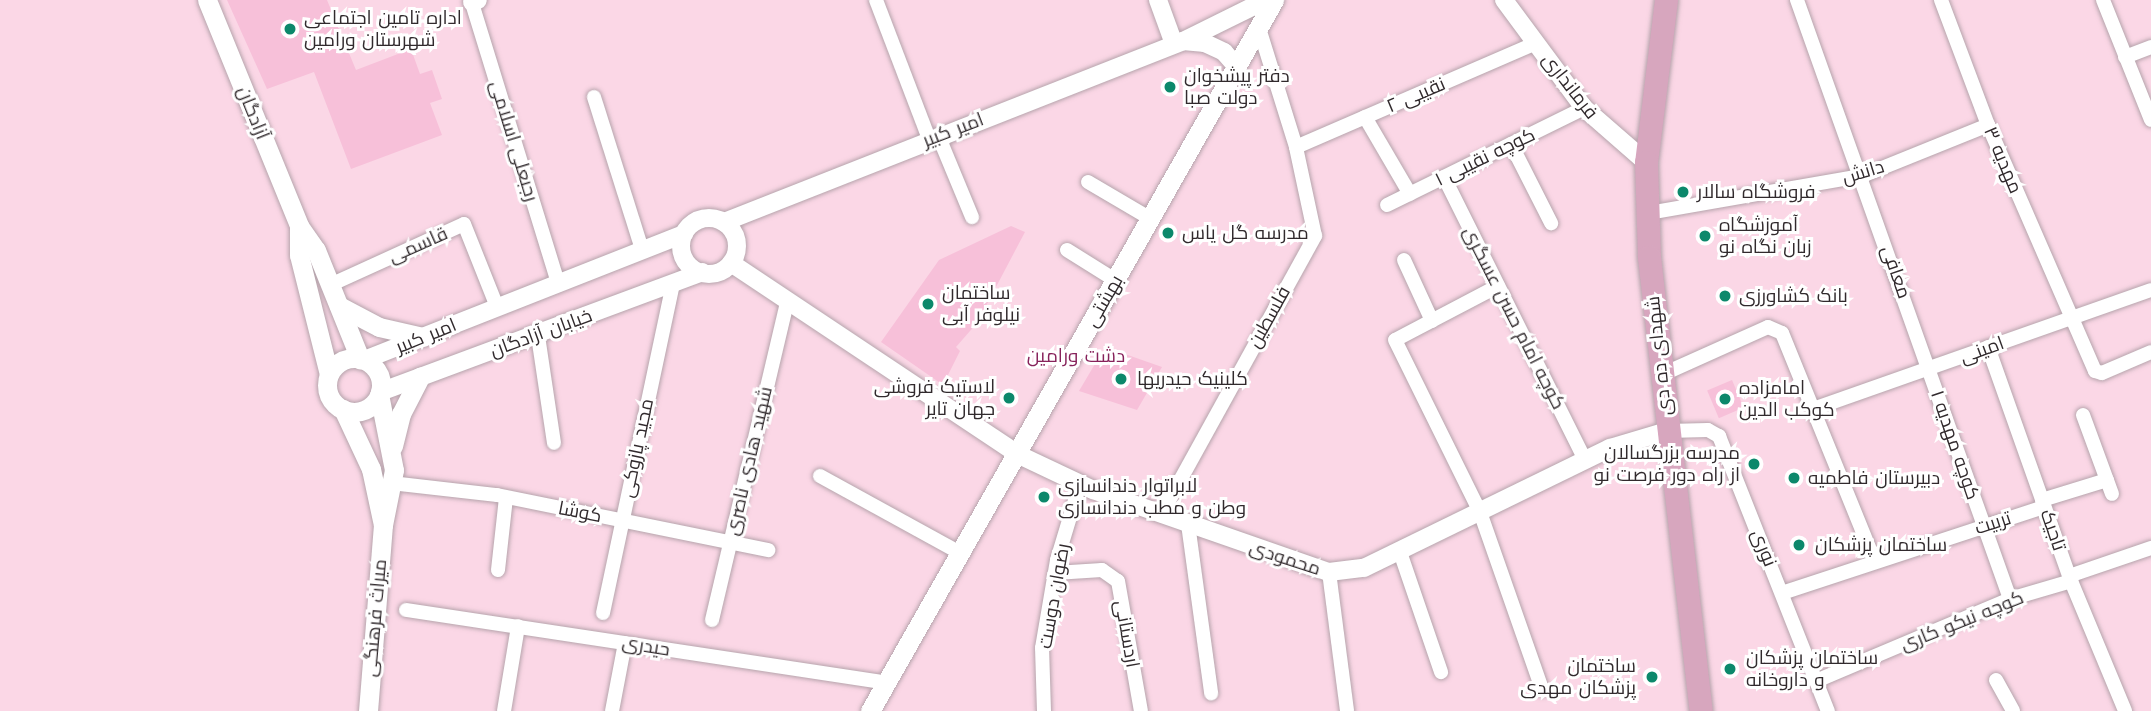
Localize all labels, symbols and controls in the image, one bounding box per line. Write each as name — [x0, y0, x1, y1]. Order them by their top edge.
place label: اداره تامین اجتماعی شهرستان ورامین — [304, 7, 462, 51]
marker: اداره تامین اجتماعی شهرستان ورامین — [282, 21, 298, 37]
street label: فرمانداری — [1537, 48, 1603, 124]
place label: دفتر پیشخوان دولت صبا — [1184, 65, 1290, 109]
street label: نقیبی ۲ — [1383, 72, 1449, 118]
street label: رجبعلی اسلامی — [485, 78, 543, 204]
marker: دفتر پیشخوان دولت صبا — [1162, 79, 1178, 95]
street label: آزادگان — [232, 83, 274, 143]
street label: امیر کبیر — [919, 108, 987, 152]
street label: کوچه نقیبی ۱ — [1431, 123, 1539, 191]
street label: مهدیه ۳ — [1979, 123, 2027, 197]
street label: دانش — [1839, 155, 1887, 189]
place label: فروشگاه سالار — [1697, 181, 1815, 203]
marker: فروشگاه سالار — [1675, 184, 1691, 200]
place label: آموزشگاه زبان نگاه نو — [1719, 214, 1812, 258]
street label: قاسمی — [385, 222, 451, 268]
place label: مدرسه گل یاس — [1182, 222, 1309, 244]
street label: کوچه امام حسن عسگری — [1458, 223, 1570, 413]
marker: مدرسه گل یاس — [1160, 225, 1176, 241]
marker: آموزشگاه زبان نگاه نو — [1697, 228, 1713, 244]
street label: معافی — [1876, 243, 1916, 301]
street label: بهشتی — [1080, 271, 1128, 331]
place label: ساختمان نیلوفر آبی — [942, 282, 1020, 326]
street label: فلسطین — [1243, 282, 1295, 352]
place label: بانک کشاورزی — [1739, 285, 1848, 307]
marker: بانک کشاورزی — [1717, 288, 1733, 304]
street label: شهدای ده دی — [1641, 295, 1677, 417]
marker: ساختمان نیلوفر آبی — [920, 296, 936, 312]
street label: خیابان آزادگان — [487, 304, 595, 362]
street label: امیر کبیر — [392, 313, 460, 359]
street label: امینی — [1957, 332, 2007, 368]
park label: دشت ورامین — [1027, 345, 1125, 367]
place label: کلینیک حیدریها — [1137, 368, 1248, 390]
marker: کلینیک حیدریها — [1111, 369, 1131, 389]
place label: لاستیک فروشی جهان تایر — [874, 376, 995, 420]
place label: امامزاده کوکب الدین — [1739, 377, 1835, 421]
street label: شهید هادی ناصری — [721, 384, 777, 538]
street label: کوچه مهدیه ۱ — [1926, 387, 1984, 503]
marker: لاستیک فروشی جهان تایر — [1001, 390, 1017, 406]
marker: امامزاده کوکب الدین — [1717, 391, 1733, 407]
street label: مجید پازوکی — [615, 396, 659, 500]
place label: مدرسه بزرگسالان از راه دور فرصت نو — [1594, 442, 1740, 486]
marker: مدرسه بزرگسالان از راه دور فرصت نو — [1746, 456, 1762, 472]
place label: دبیرستان فاطمیه — [1808, 467, 1940, 489]
marker: دبیرستان فاطمیه — [1786, 470, 1802, 486]
place label: لابراتوار دندانسازی وطن و مطب دندانسازی — [1058, 475, 1246, 519]
marker: لابراتوار دندانسازی وطن و مطب دندانسازی — [1036, 489, 1052, 505]
street label: کوشا — [556, 497, 604, 527]
street label: تربیت — [1972, 506, 2014, 540]
street label: تاجیک — [2035, 506, 2071, 554]
street label: نوری — [1746, 526, 1782, 570]
place label: ساختمان پزشکان — [1815, 534, 1947, 556]
marker: ساختمان پزشکان — [1789, 535, 1809, 555]
street label: محمودی — [1246, 536, 1324, 580]
street label: رضوان دوست — [1034, 542, 1074, 650]
street label: میراث فرهنگی — [358, 558, 392, 678]
street label: کوچه نیکو کاری — [1897, 586, 2027, 656]
street label: اردستانی — [1110, 599, 1144, 669]
street label: حیدری — [620, 631, 672, 661]
place label: ساختمان پزشکان و داروخانه — [1746, 647, 1878, 691]
place label: ساختمان پزشکان مهدی — [1520, 655, 1636, 699]
marker: ساختمان پزشکان و داروخانه — [1720, 659, 1740, 679]
marker: ساختمان پزشکان مهدی — [1642, 667, 1662, 687]

